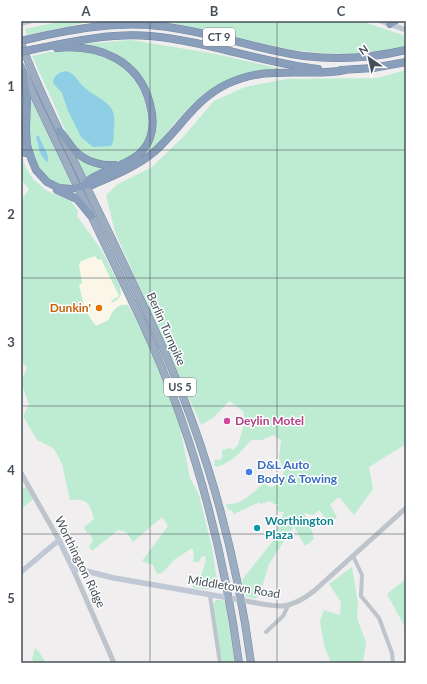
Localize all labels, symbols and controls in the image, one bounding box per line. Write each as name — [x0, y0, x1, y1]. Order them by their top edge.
text: A — [80, 3, 91, 19]
text: B — [210, 3, 219, 19]
text: C — [337, 3, 346, 19]
road number: CT 9 — [203, 28, 235, 46]
north arrow — [349, 38, 389, 78]
text: N — [356, 42, 370, 57]
text: 1 — [7, 78, 15, 94]
text: 2 — [7, 206, 15, 222]
street label: Berlin Turnpike — [144, 290, 189, 368]
place label: Dunkin' — [50, 300, 91, 315]
marker: Dunkin' — [94, 303, 104, 313]
text: 3 — [7, 334, 15, 350]
road number: US 5 — [164, 378, 196, 396]
place label: Deylin Motel — [235, 413, 304, 428]
marker: Deylin Motel — [222, 416, 232, 426]
place label: D&L Auto Body & Towing — [257, 457, 338, 486]
text: 4 — [7, 462, 15, 478]
marker: D&L Auto Body & Towing — [244, 467, 254, 477]
place label: Worthington Plaza — [265, 513, 334, 542]
street label: Worthington Ridge — [52, 514, 109, 610]
marker: Worthington Plaza — [252, 523, 262, 533]
street label: Middletown Road — [187, 572, 281, 601]
text: 5 — [7, 590, 15, 606]

